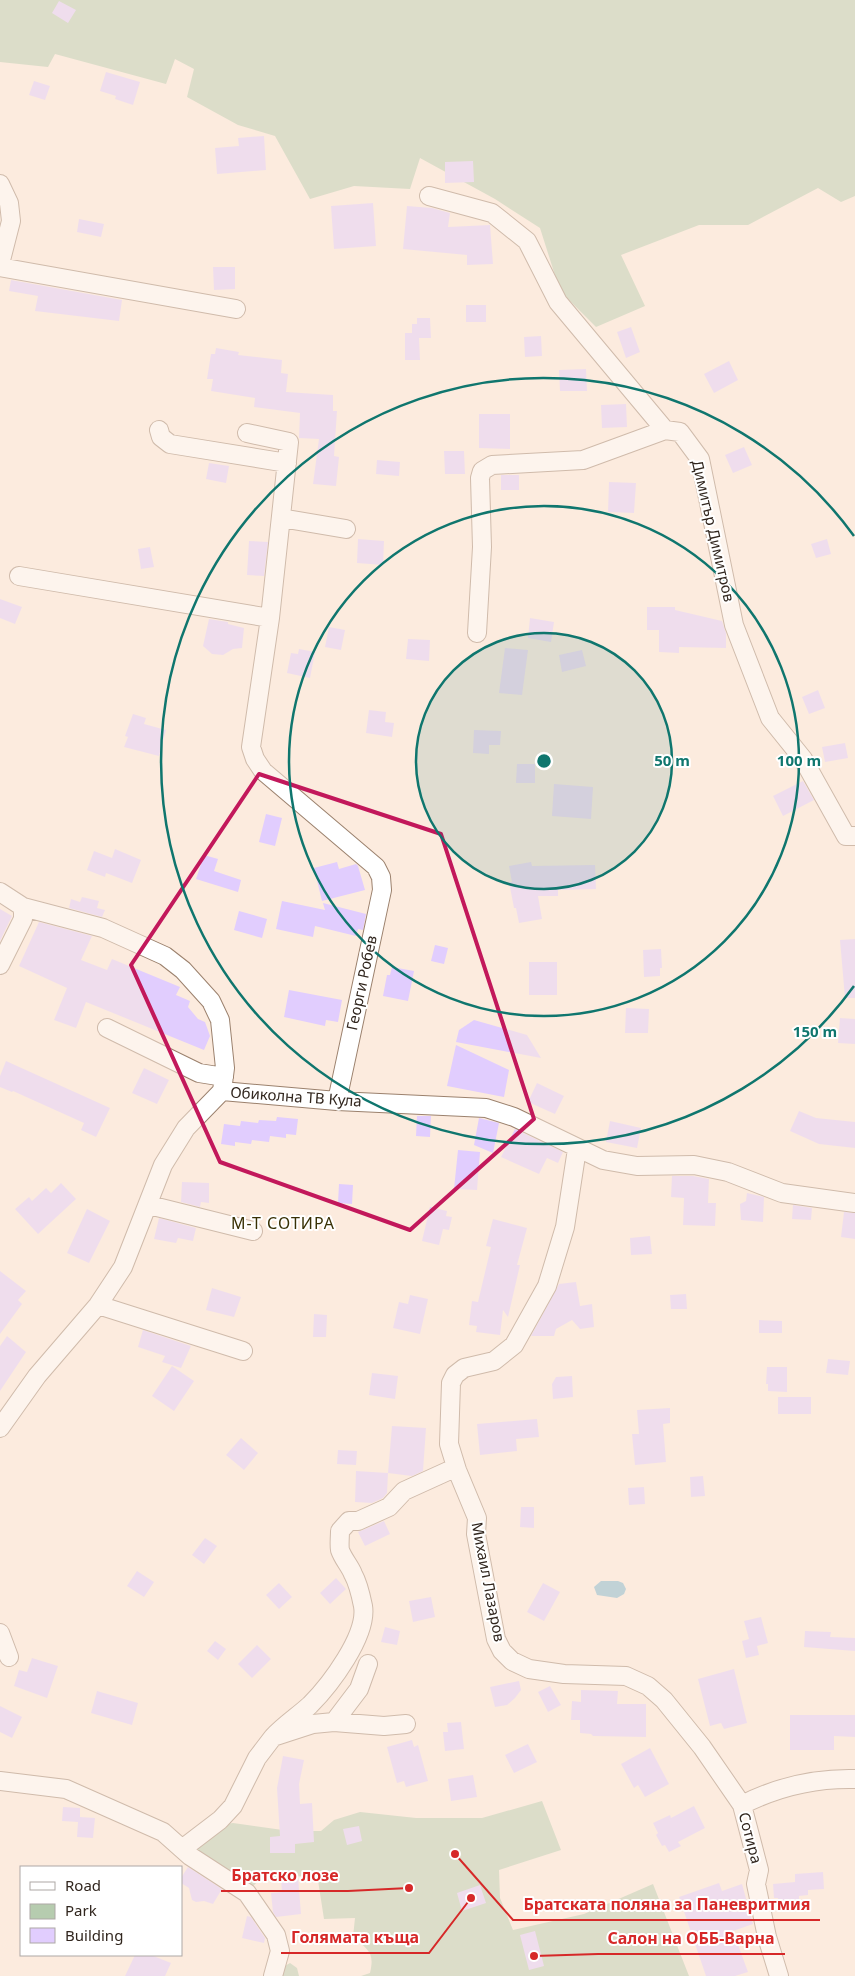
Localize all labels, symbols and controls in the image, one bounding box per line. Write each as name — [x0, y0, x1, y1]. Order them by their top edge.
street label: Димитър Димитров — [688, 458, 740, 604]
text: 50 m — [654, 750, 690, 770]
text: 100 m — [777, 750, 821, 770]
centre of rings — [535, 752, 553, 770]
street label: Георги Робев — [341, 933, 381, 1032]
text: 150 m — [793, 1021, 837, 1041]
street label: Обиколна ТВ Кула — [230, 1081, 362, 1111]
district label: М-Т СОТИРА — [231, 1212, 335, 1234]
street label: Михаил Лазаров — [468, 1520, 510, 1643]
street label: Сотира — [735, 1810, 767, 1866]
callout: Братско лозе — [221, 1860, 348, 1891]
text: Братско лозе — [231, 1864, 339, 1886]
legend — [20, 1866, 182, 1956]
text: Road — [65, 1875, 101, 1895]
callout: Братската поляна за Паневритмия — [513, 1889, 820, 1920]
text: Братската поляна за Паневритмия — [523, 1893, 811, 1915]
text: Park — [65, 1900, 97, 1920]
callout: Голямата къща — [281, 1922, 429, 1953]
callout: Салон на ОББ-Варна — [598, 1923, 785, 1954]
text: Building — [65, 1925, 123, 1945]
text: Голямата къща — [291, 1926, 419, 1948]
text: Салон на ОББ-Варна — [607, 1927, 775, 1949]

